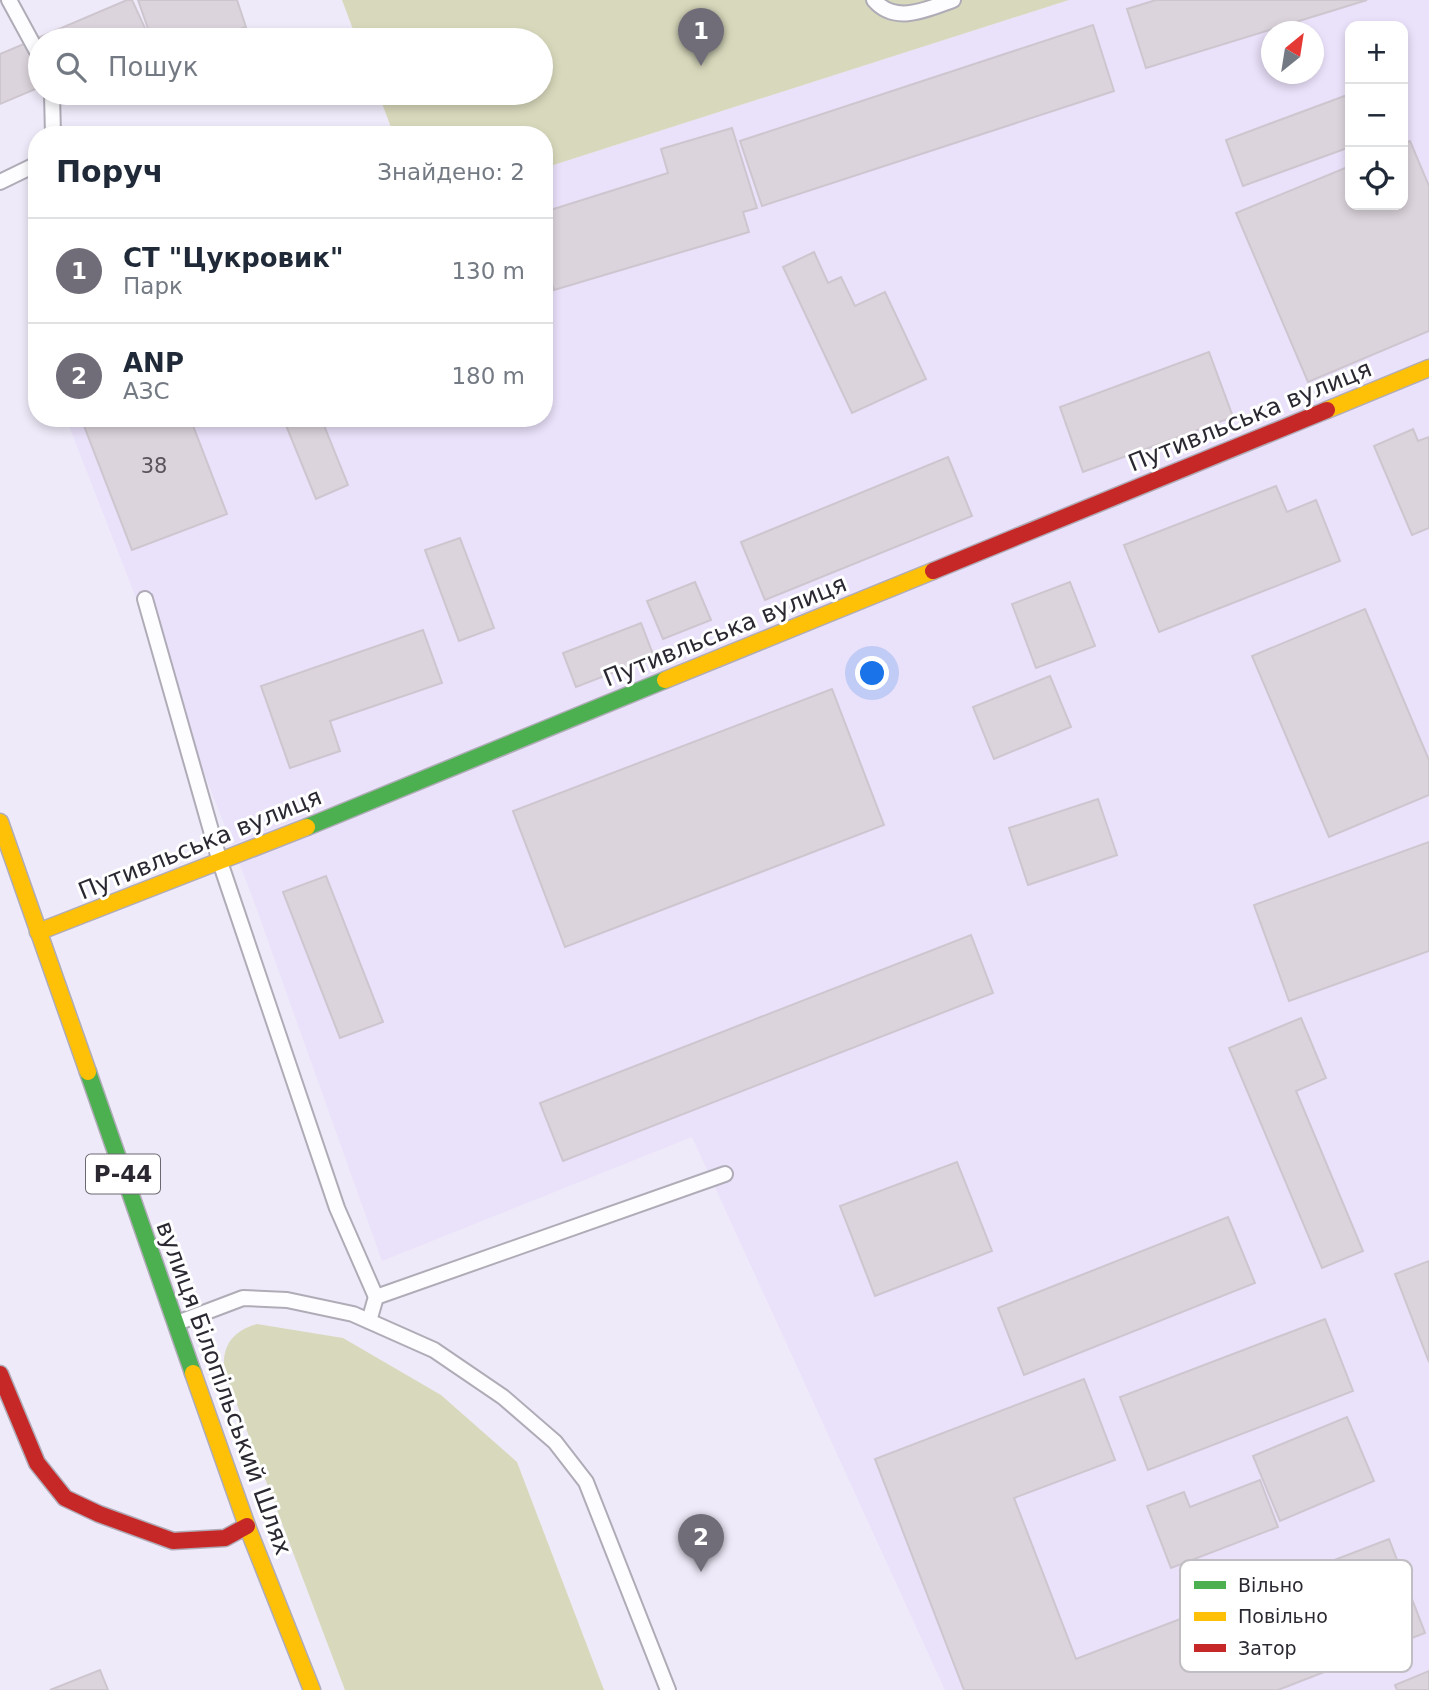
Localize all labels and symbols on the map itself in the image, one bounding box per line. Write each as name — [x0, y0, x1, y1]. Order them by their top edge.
pin: 1 — [678, 8, 724, 66]
north arrow — [1261, 21, 1324, 84]
street label: Путивльська вулиця — [1124, 354, 1376, 478]
house number: 38 — [141, 454, 167, 478]
street label: Путивльська вулиця — [599, 569, 851, 693]
your location — [855, 656, 889, 690]
street label: Путивльська вулиця — [74, 782, 326, 906]
road number: Р-44 — [86, 1154, 160, 1194]
street label: вулиця Білопільський Шлях — [150, 1217, 298, 1559]
pin: 2 — [678, 1514, 724, 1572]
legend — [1180, 1560, 1412, 1672]
text: Вільно — [1238, 1574, 1304, 1596]
text: Повільно — [1238, 1605, 1328, 1627]
text: Затор — [1238, 1637, 1297, 1659]

